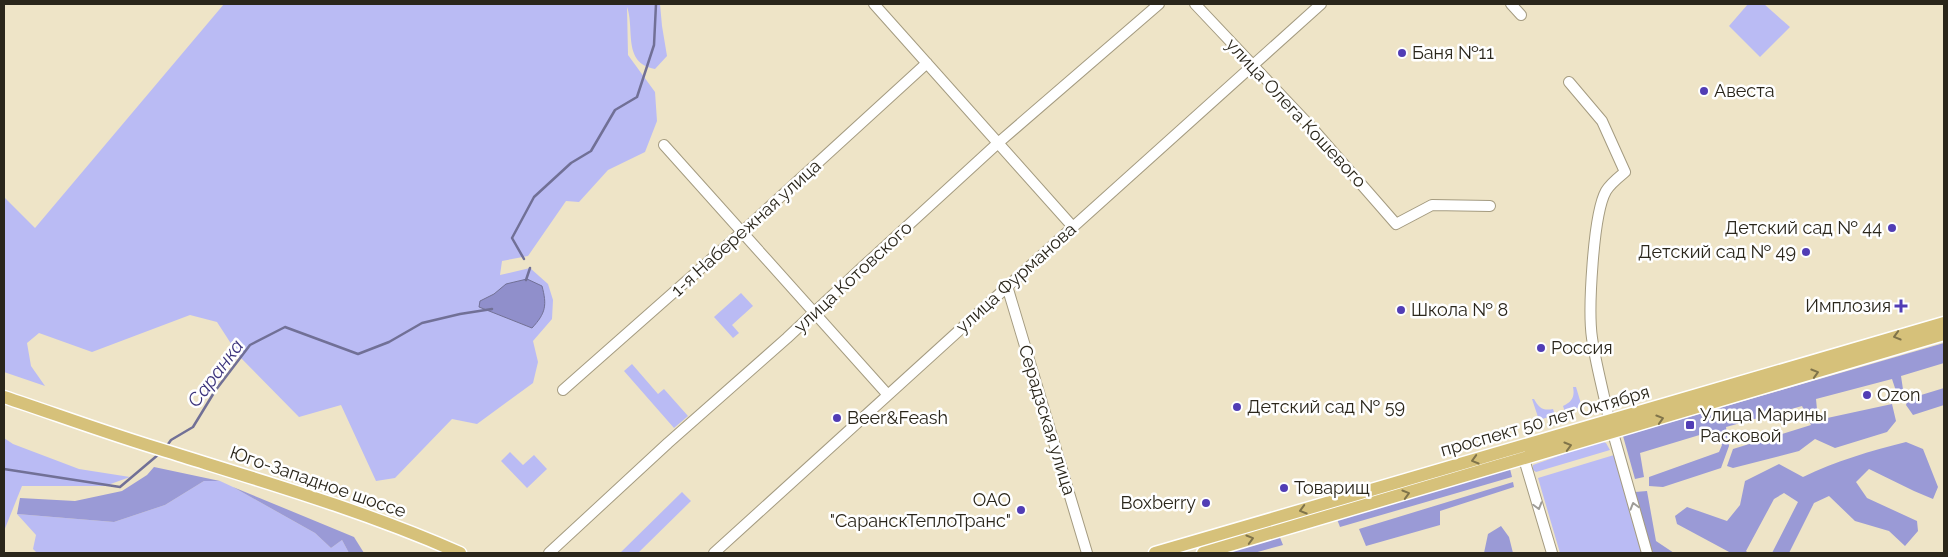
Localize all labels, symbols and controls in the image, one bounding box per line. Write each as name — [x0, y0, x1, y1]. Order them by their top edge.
street label: улица Олега Кошевого — [1222, 34, 1371, 192]
place label: Баня №11 — [1412, 42, 1494, 63]
marker: Баня №11 — [1396, 47, 1408, 59]
place label: Авеста — [1714, 80, 1775, 101]
marker: Авеста — [1698, 85, 1710, 97]
street label: 1-я Набережная улица — [667, 155, 825, 300]
street label: улица Котовского — [789, 216, 916, 337]
place label: Детский сад № 44 — [1725, 217, 1882, 238]
street label: улица Фурманова — [951, 218, 1080, 337]
marker: Детский сад № 44 — [1886, 222, 1898, 234]
place label: Детский сад № 49 — [1638, 241, 1796, 262]
marker: Детский сад № 49 — [1800, 246, 1812, 258]
place label: Имплозия — [1805, 295, 1891, 316]
place label: Школа № 8 — [1411, 299, 1508, 320]
marker: Имплозия — [1895, 300, 1907, 312]
marker: Школа № 8 — [1395, 304, 1407, 316]
one-way arrow — [1894, 331, 1902, 341]
water label: Саранка — [182, 335, 248, 411]
place label: Россия — [1551, 337, 1613, 358]
street label: Серадзская улица — [1015, 342, 1080, 497]
marker: Россия — [1535, 342, 1547, 354]
one-way arrow — [1811, 368, 1819, 378]
street label: проспект 50 лет Октября — [1438, 381, 1652, 460]
place label: Ozon — [1877, 384, 1920, 405]
marker: Ozon — [1861, 389, 1873, 401]
place label: Детский сад № 59 — [1247, 396, 1405, 417]
marker: Детский сад № 59 — [1231, 401, 1243, 413]
place label: Улица Марины Расковой — [1700, 404, 1827, 446]
place label: Beer&Feash — [847, 407, 948, 428]
marker: Beer&Feash — [831, 412, 843, 424]
one-way arrow — [1655, 415, 1663, 425]
marker: Улица Марины Расковой — [1684, 419, 1696, 431]
street label: Юго-Западное шоссе — [227, 442, 409, 522]
one-way arrow — [1564, 442, 1572, 452]
one-way arrow — [1472, 454, 1480, 464]
place label: Товарищ — [1294, 477, 1370, 498]
marker: Товарищ — [1278, 482, 1290, 494]
place label: ОАО "СаранскТеплоТранс" — [830, 489, 1011, 531]
one-way arrow — [1402, 489, 1410, 499]
place label: Boxberry — [1121, 492, 1196, 513]
marker: Boxberry — [1200, 497, 1212, 509]
one-way arrow — [1532, 501, 1542, 509]
one-way arrow — [1629, 503, 1639, 511]
marker: ОАО "СаранскТеплоТранс" — [1015, 504, 1027, 516]
one-way arrow — [1299, 505, 1307, 515]
one-way arrow — [1246, 535, 1254, 545]

